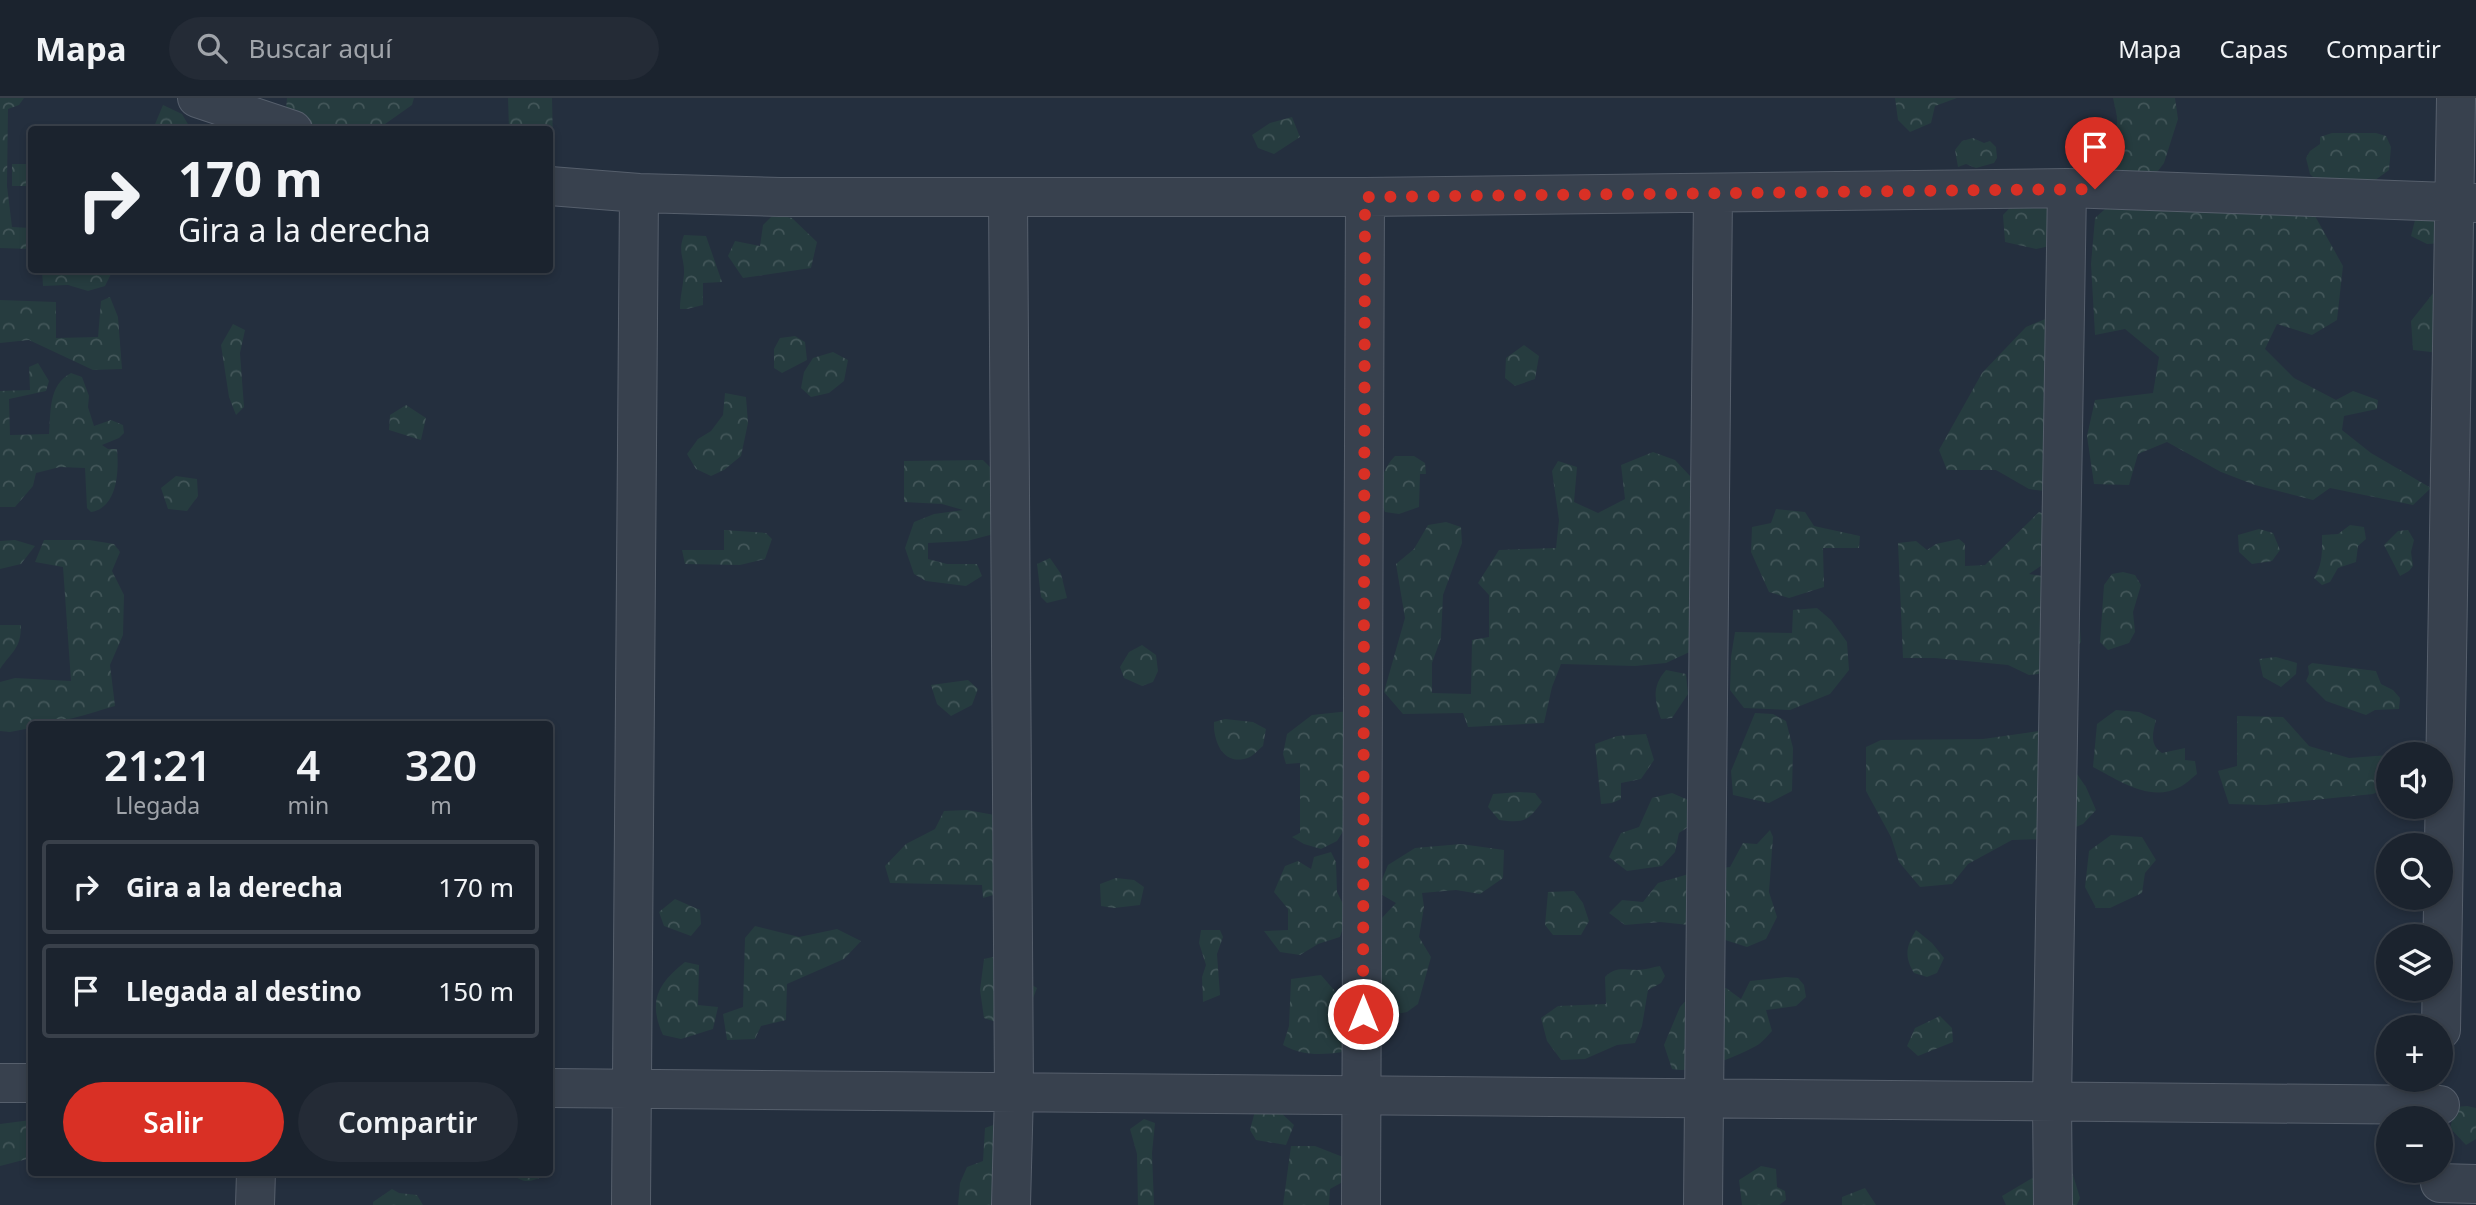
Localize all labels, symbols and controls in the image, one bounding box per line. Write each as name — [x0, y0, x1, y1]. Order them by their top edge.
search box — [169, 17, 659, 80]
text: Mapa — [35, 26, 127, 71]
icon: search — [193, 29, 231, 67]
text: Buscar aquí — [249, 30, 392, 66]
text: Mapa — [2118, 32, 2182, 65]
text: Capas — [2220, 32, 2288, 65]
text: Compartir — [2326, 32, 2441, 65]
pin — [2065, 117, 2125, 189]
icon: arrive — [2076, 128, 2114, 166]
text: 170 m — [178, 145, 323, 211]
icon: right — [63, 154, 154, 245]
text: Gira a la derecha — [178, 208, 431, 251]
text: 21:21 — [104, 736, 212, 793]
text: 4 — [296, 736, 320, 793]
text: 320 — [405, 736, 477, 793]
map controls — [2376, 742, 2453, 1183]
button: sound — [2376, 742, 2453, 819]
text: Llegada — [115, 789, 200, 821]
text: min — [287, 789, 329, 821]
text: m — [430, 789, 452, 821]
button: search — [2376, 833, 2453, 910]
icon: right — [67, 868, 105, 906]
text: Gira a la derecha — [126, 869, 343, 905]
text: 170 m — [438, 869, 514, 905]
button: layers — [2376, 924, 2453, 1001]
icon: arrive — [67, 972, 105, 1010]
text: Llegada al destino — [126, 973, 362, 1009]
text: 150 m — [438, 973, 514, 1009]
position arrow — [1326, 977, 1400, 1051]
button: + — [2376, 1015, 2453, 1092]
button: Salir — [63, 1082, 284, 1162]
button: Compartir — [298, 1082, 518, 1162]
button: − — [2376, 1106, 2453, 1183]

